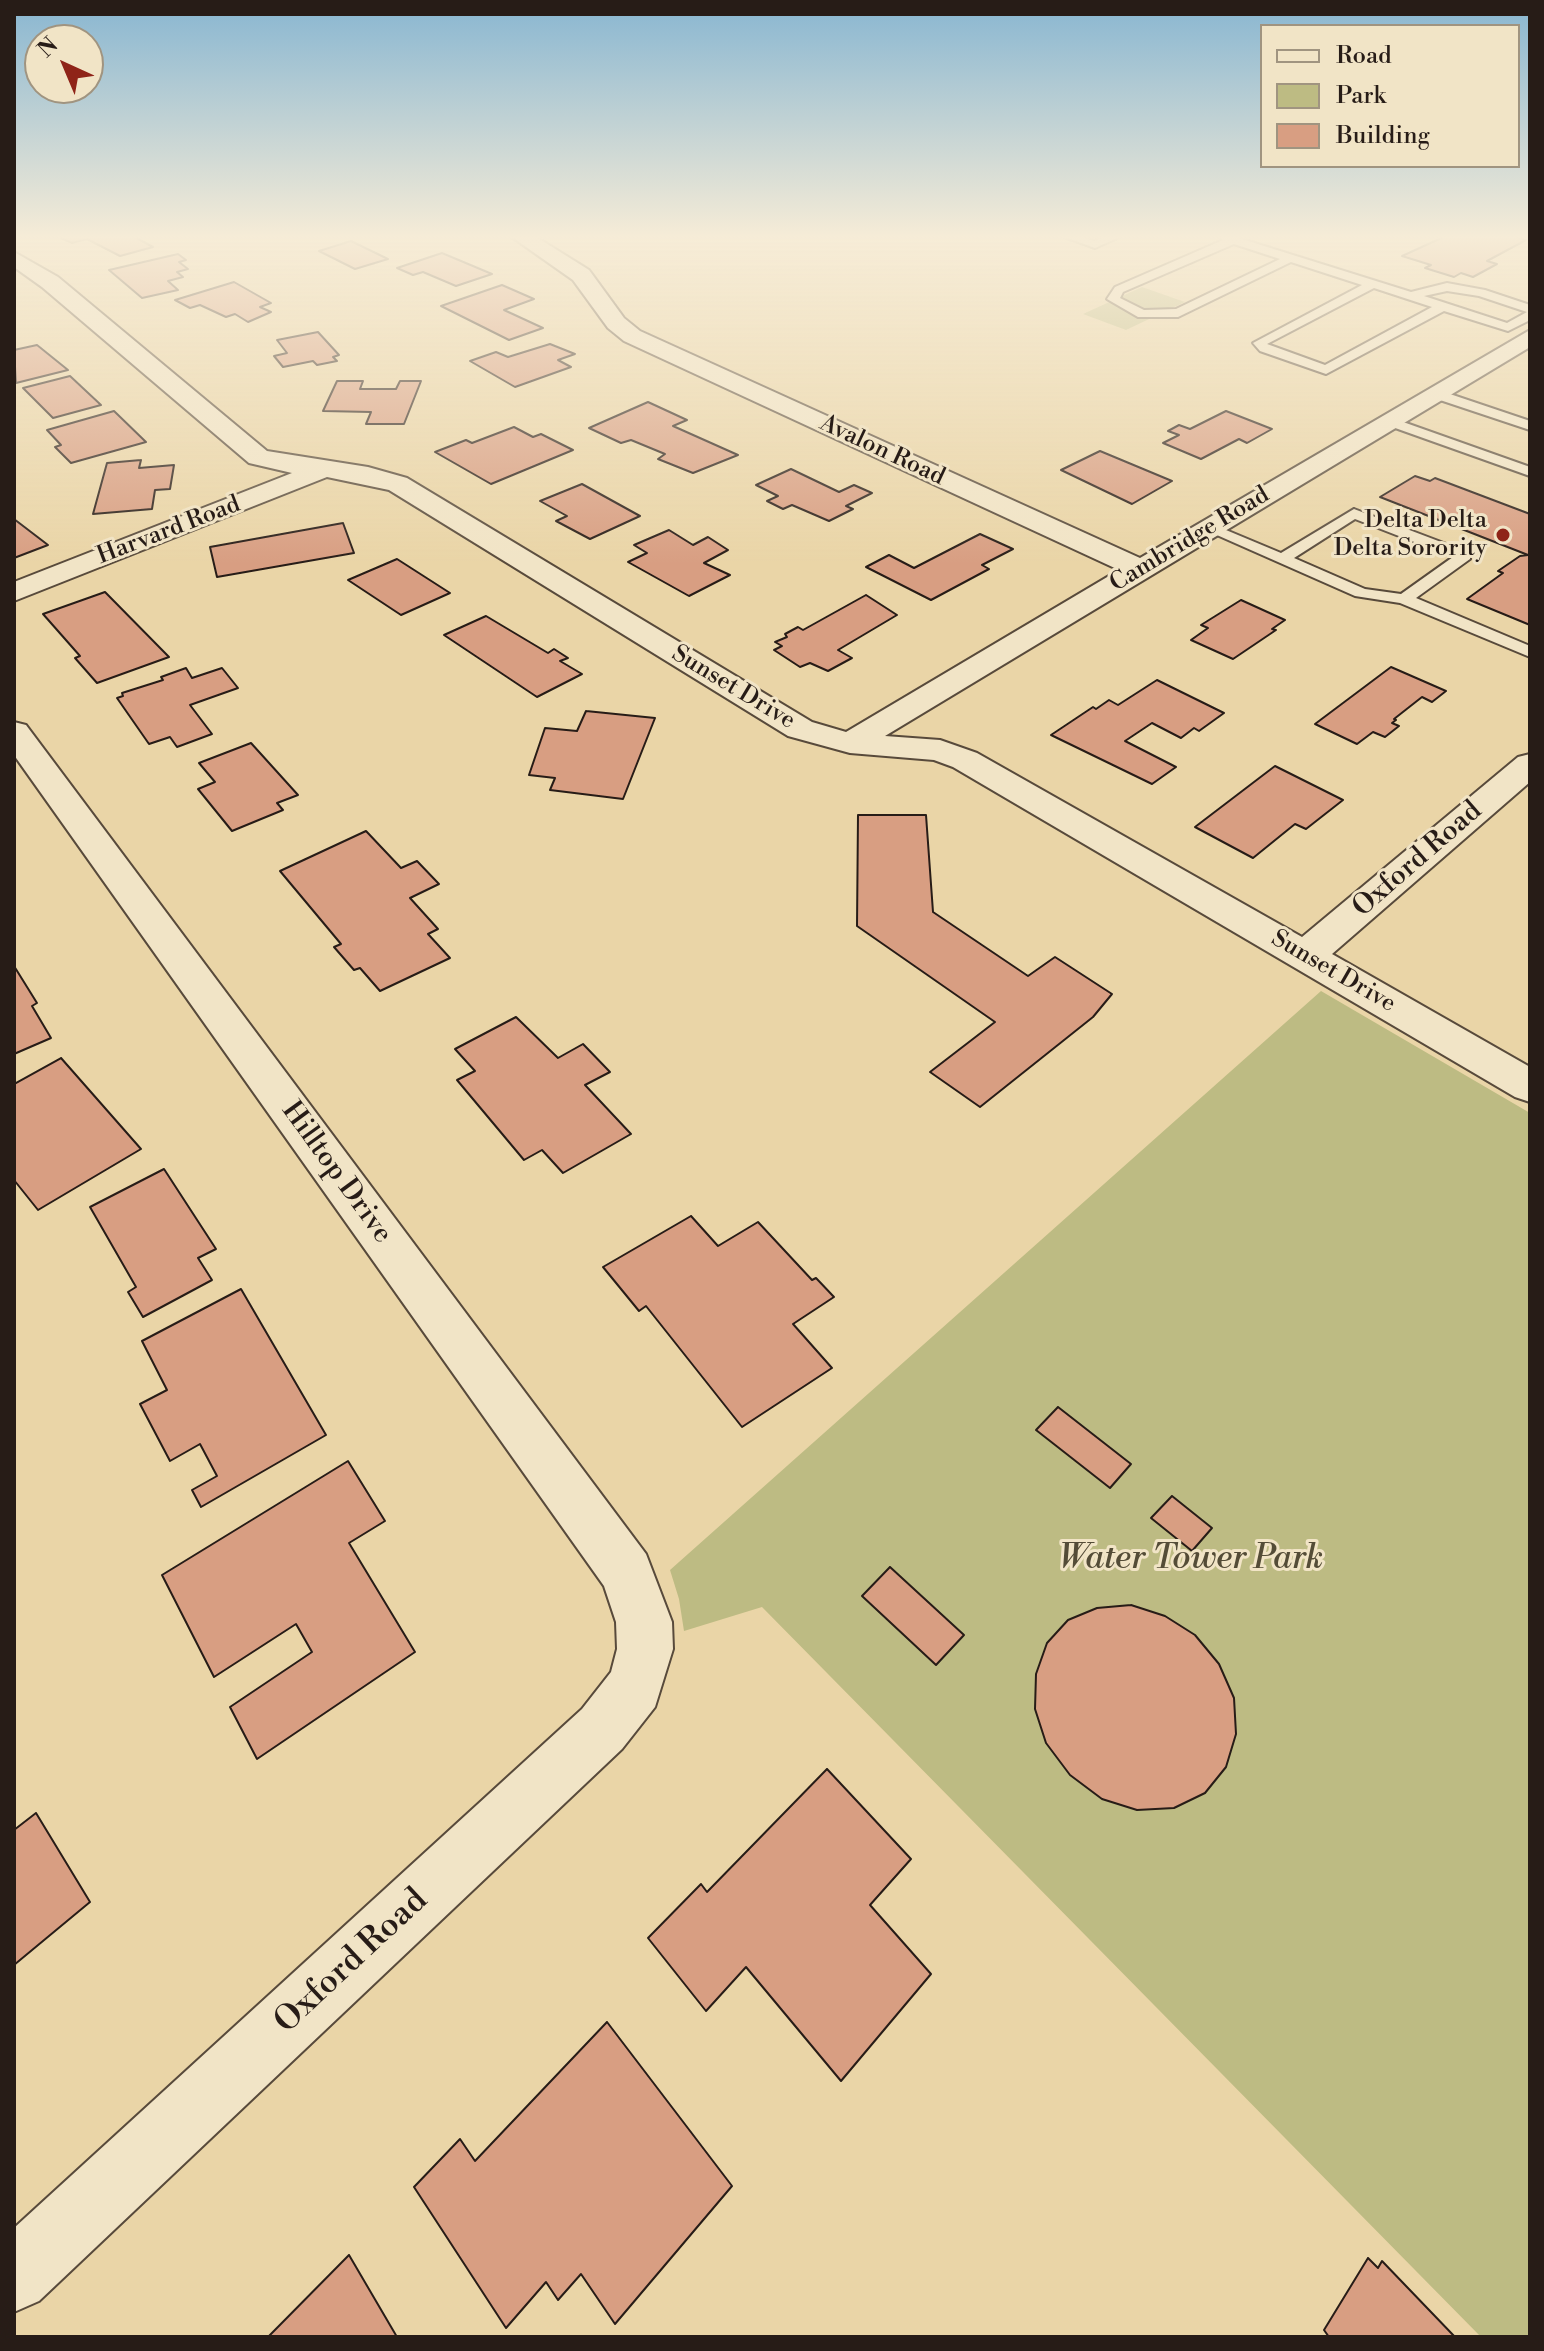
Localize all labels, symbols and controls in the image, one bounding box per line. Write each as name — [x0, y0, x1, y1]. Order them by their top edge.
north arrow — [24, 24, 104, 104]
legend — [1260, 24, 1520, 168]
text: N — [33, 32, 64, 64]
text: Road — [1336, 41, 1392, 71]
text: Park — [1336, 81, 1386, 111]
text: Building — [1336, 121, 1430, 151]
street label: Avalon Road — [815, 409, 949, 493]
street label: Cambridge Road — [1105, 481, 1275, 599]
street label: Harvard Road — [93, 490, 245, 572]
place label: Delta Delta Delta Sorority — [1334, 507, 1487, 563]
marker: Delta Delta Delta Sorority — [1494, 526, 1512, 544]
street label: Sunset Drive — [666, 640, 800, 736]
street label: Oxford Road — [1347, 795, 1489, 925]
street label: Sunset Drive — [1266, 925, 1400, 1019]
street label: Hilltop Drive — [273, 1096, 399, 1250]
park label: Water Tower Park — [1059, 1540, 1323, 1580]
street label: Oxford Road — [267, 1881, 437, 2043]

